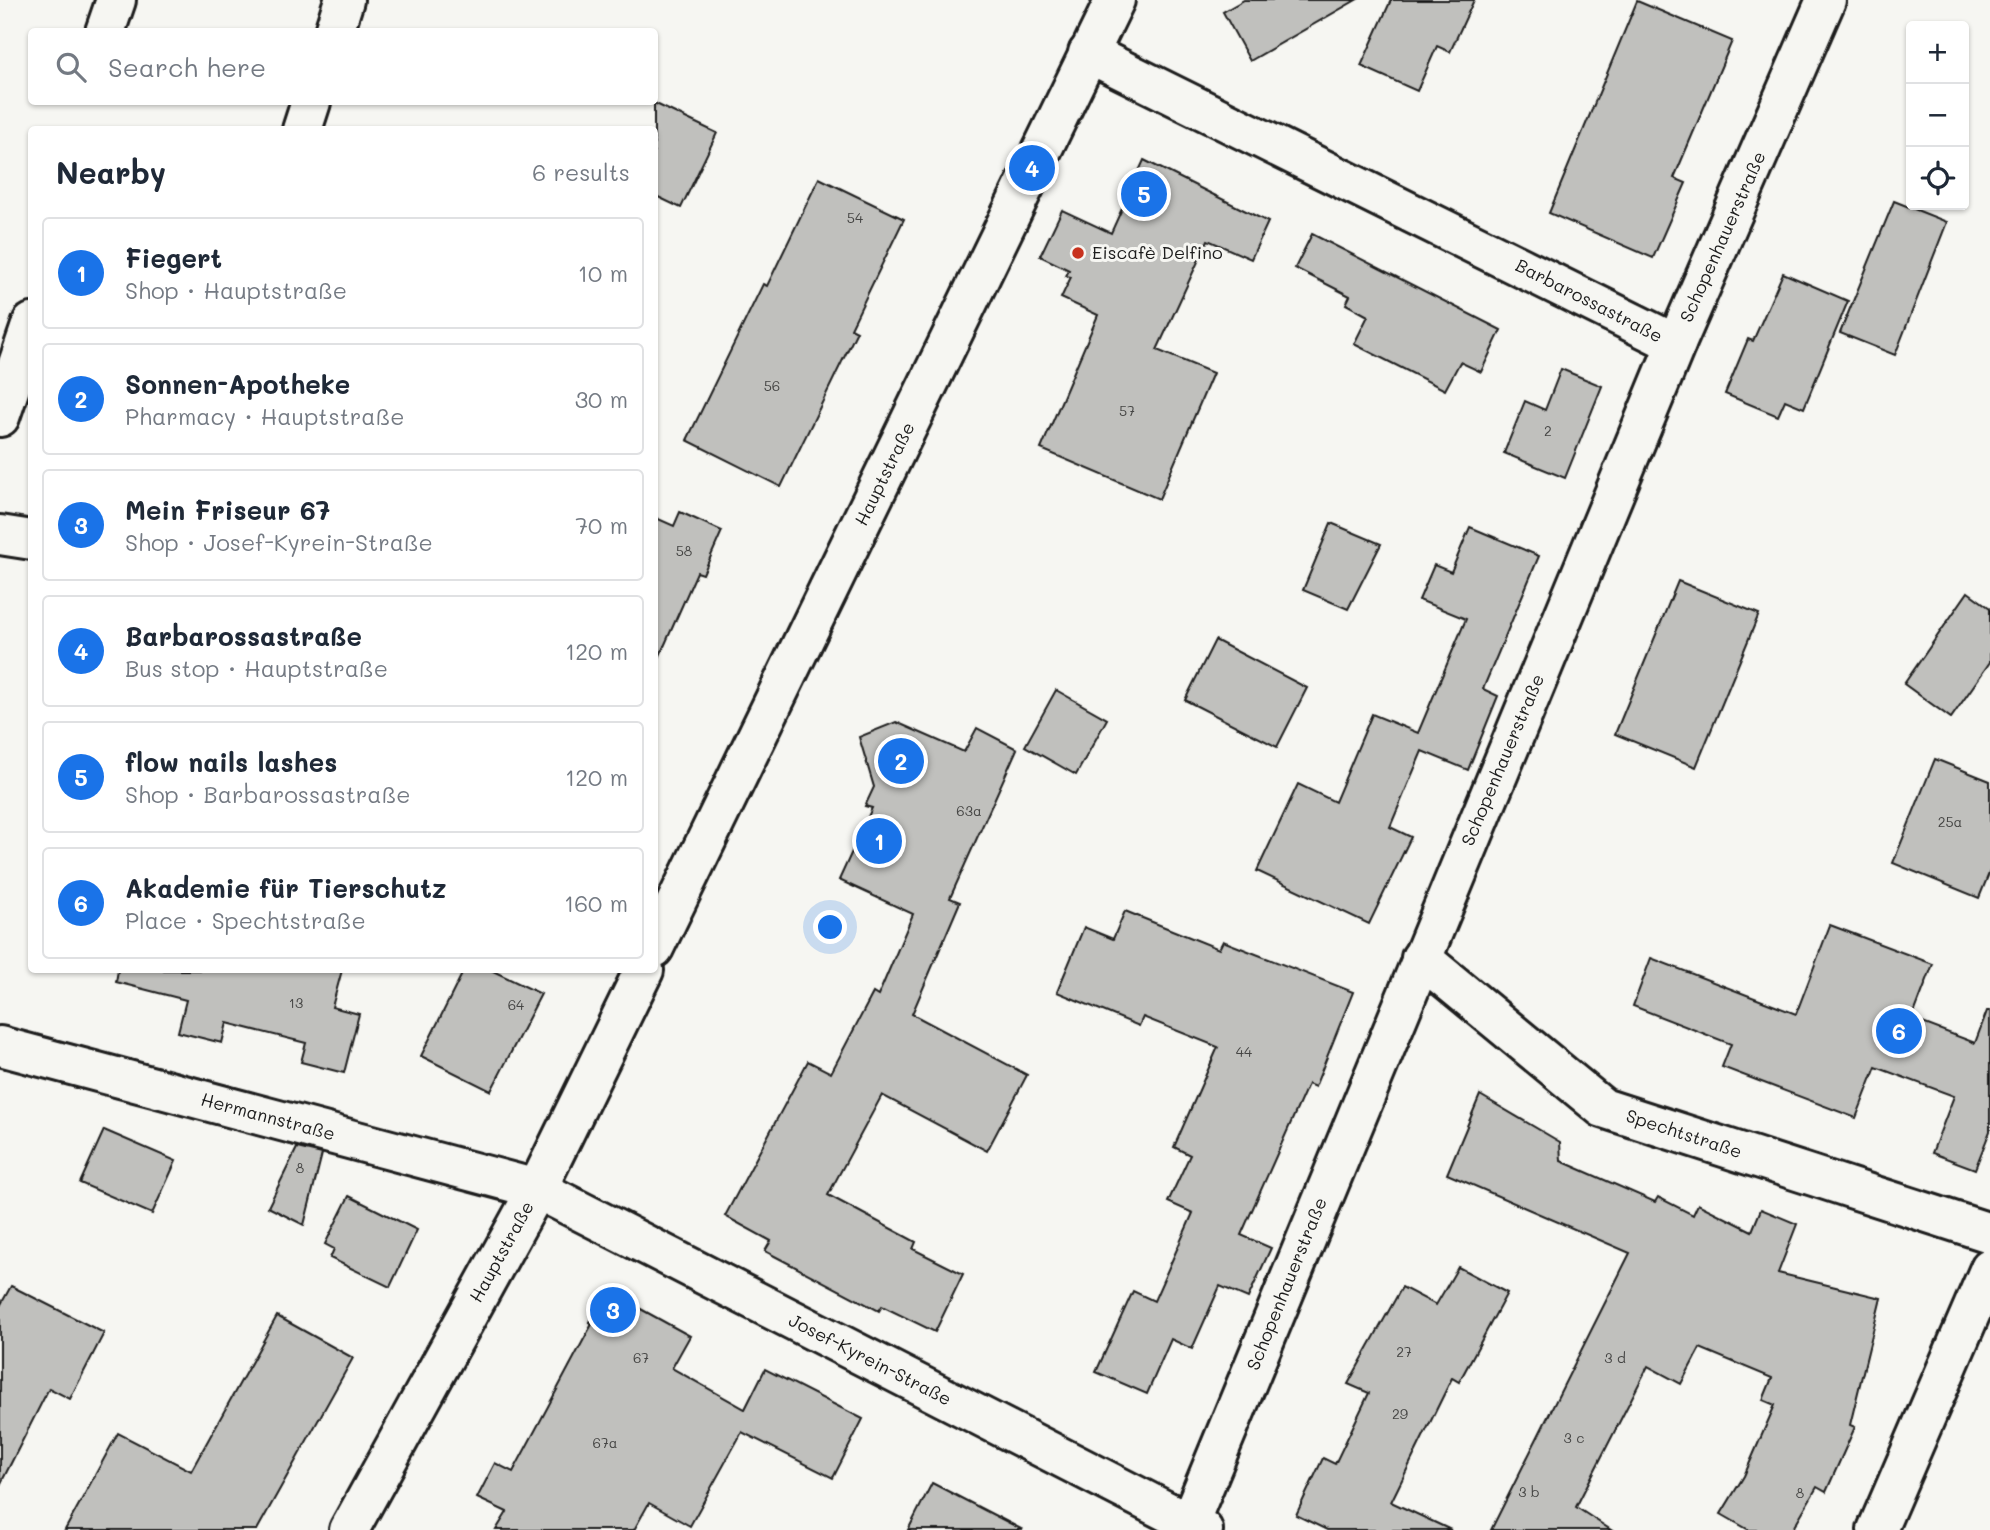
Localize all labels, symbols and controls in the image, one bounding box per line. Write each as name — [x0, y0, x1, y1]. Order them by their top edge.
map controls — [1906, 21, 1969, 210]
button: + — [1906, 21, 1969, 84]
search box — [28, 28, 658, 105]
icon: search — [52, 48, 90, 86]
text: Search here — [108, 50, 266, 84]
button: − — [1906, 84, 1969, 147]
pin: 4 — [1009, 142, 1055, 194]
street label: Schopenhauerstraße — [1674, 147, 1771, 326]
button: locate — [1906, 147, 1969, 210]
text: Nearby — [56, 152, 166, 192]
text: 6 results — [532, 157, 630, 187]
pin: 5 — [1121, 168, 1167, 220]
house number: 54 — [847, 208, 864, 227]
place label: Eiscafè Delfino — [1092, 240, 1223, 264]
text: Fiegert — [125, 241, 222, 275]
marker: Eiscafè Delfino — [1070, 245, 1086, 261]
street label: Barbarossastraße — [1512, 253, 1667, 348]
text: 1 — [76, 258, 86, 288]
text: 10 m — [578, 258, 628, 288]
text: Shop · Hauptstraße — [125, 275, 347, 305]
text: Sonnen-Apotheke — [125, 367, 350, 401]
house number: 56 — [764, 376, 780, 395]
text: 2 — [75, 384, 87, 414]
text: 30 m — [575, 384, 628, 414]
text: Pharmacy · Hauptstraße — [125, 401, 404, 431]
house number: 57 — [1119, 401, 1135, 420]
street label: Hauptstraße — [849, 418, 920, 529]
house number: 2 — [1544, 421, 1552, 440]
text: Mein Friseur 67 — [125, 493, 330, 527]
text: 3 — [74, 510, 88, 540]
text: 70 m — [575, 510, 628, 540]
text: Shop · Josef-Kyrein-Straße — [125, 527, 433, 557]
house number: 58 — [676, 541, 692, 560]
text: Barbarossastraße — [125, 619, 362, 653]
text: 4 — [74, 636, 88, 666]
text: 120 m — [565, 636, 628, 666]
text: Bus stop · Hauptstraße — [125, 653, 388, 683]
street label: Schopenhauerstraße — [1455, 670, 1549, 849]
pin: 2 — [878, 735, 924, 787]
text: flow nails lashes — [125, 745, 337, 779]
text: 5 — [74, 762, 88, 792]
text: 120 m — [565, 762, 628, 792]
text: Shop · Barbarossastraße — [125, 779, 411, 809]
house number: 63a — [956, 801, 982, 820]
house number: 25a — [1938, 812, 1962, 831]
pin: 1 — [856, 815, 902, 867]
text: Akademie für Tierschutz — [125, 871, 446, 905]
text: 6 — [74, 888, 88, 918]
text: 160 m — [564, 888, 628, 918]
text: Place · Spechtstraße — [125, 905, 366, 935]
your location — [813, 910, 847, 944]
house number: 13 — [289, 993, 303, 1012]
house number: 64 — [508, 995, 525, 1014]
pin: 6 — [1876, 1005, 1922, 1057]
house number: 44 — [1236, 1042, 1253, 1061]
street label: Hermannstraße — [199, 1087, 338, 1145]
street label: Spechtstraße — [1623, 1103, 1745, 1163]
house number: 8 — [296, 1158, 304, 1177]
street label: Schopenhauerstraße — [1240, 1194, 1332, 1374]
street label: Hauptstraße — [463, 1197, 539, 1306]
pin: 3 — [590, 1284, 636, 1336]
street label: Josef-Kyrein-Straße — [785, 1308, 956, 1411]
house number: 27 — [1396, 1342, 1412, 1361]
house number: 67 — [633, 1348, 649, 1367]
house number: 3 d — [1604, 1348, 1626, 1367]
house number: 29 — [1392, 1404, 1408, 1423]
house number: 3 c — [1564, 1428, 1584, 1447]
house number: 67a — [593, 1433, 617, 1452]
house number: 3 b — [1518, 1482, 1540, 1501]
house number: 8 — [1796, 1483, 1804, 1502]

